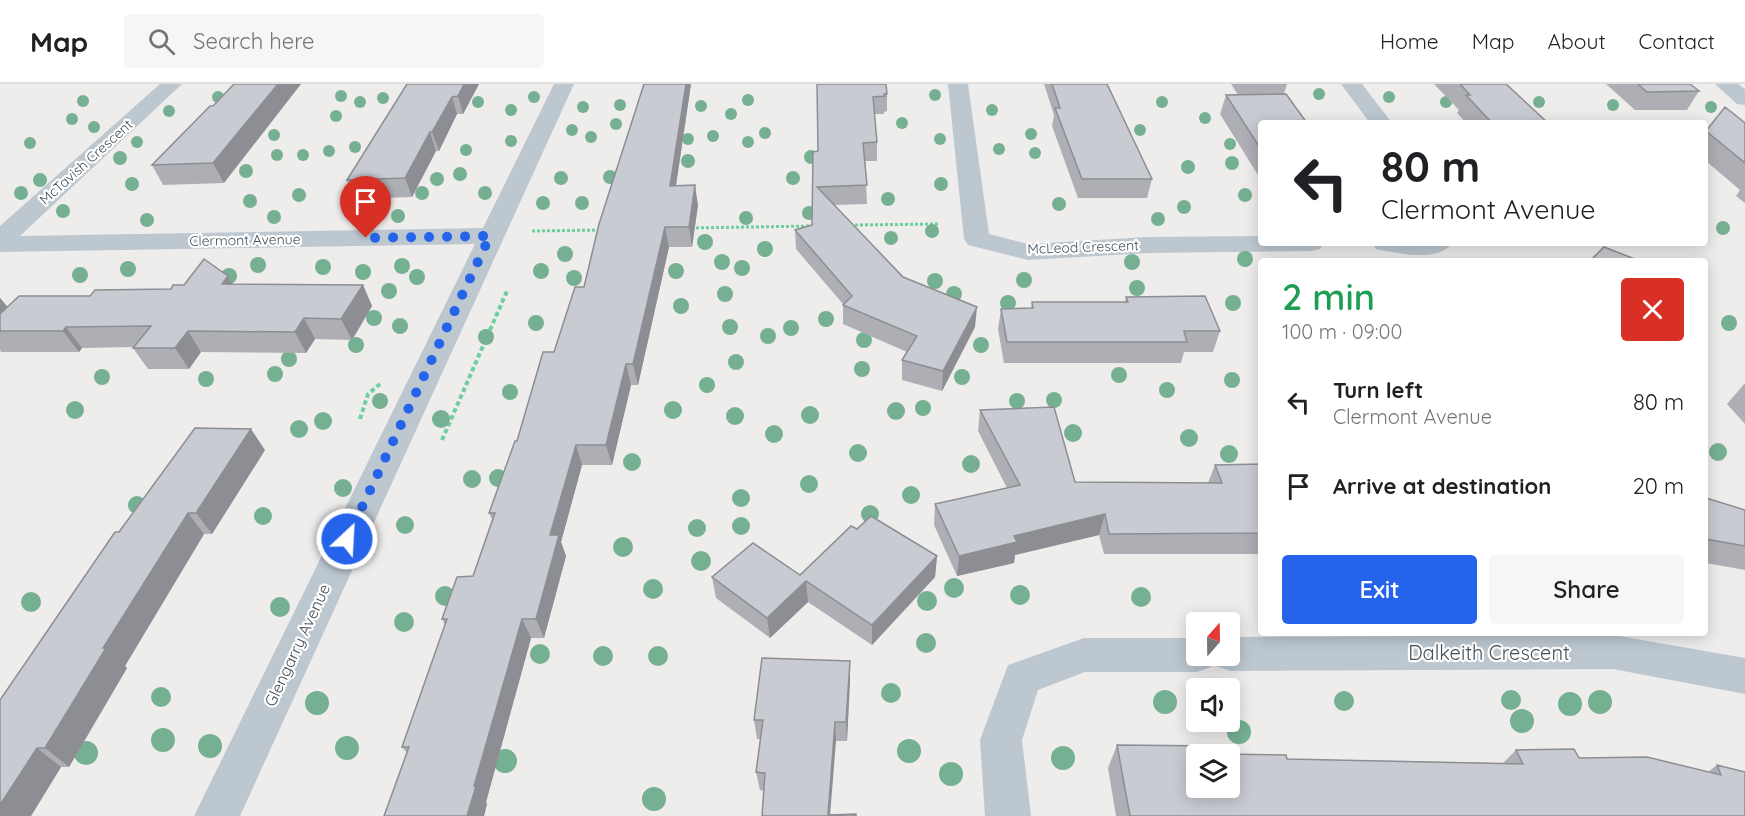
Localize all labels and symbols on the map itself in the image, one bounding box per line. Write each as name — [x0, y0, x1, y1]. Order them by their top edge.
street label: McTavish Crescent — [36, 115, 137, 209]
pin — [340, 176, 391, 238]
street label: Clermont Avenue — [189, 230, 301, 250]
street label: McLeod Crescent — [1027, 236, 1139, 258]
position arrow — [315, 507, 379, 571]
street label: Glengarry Avenue — [260, 580, 334, 710]
north arrow — [1186, 612, 1240, 666]
street label: Dalkeith Crescent — [1408, 640, 1570, 665]

